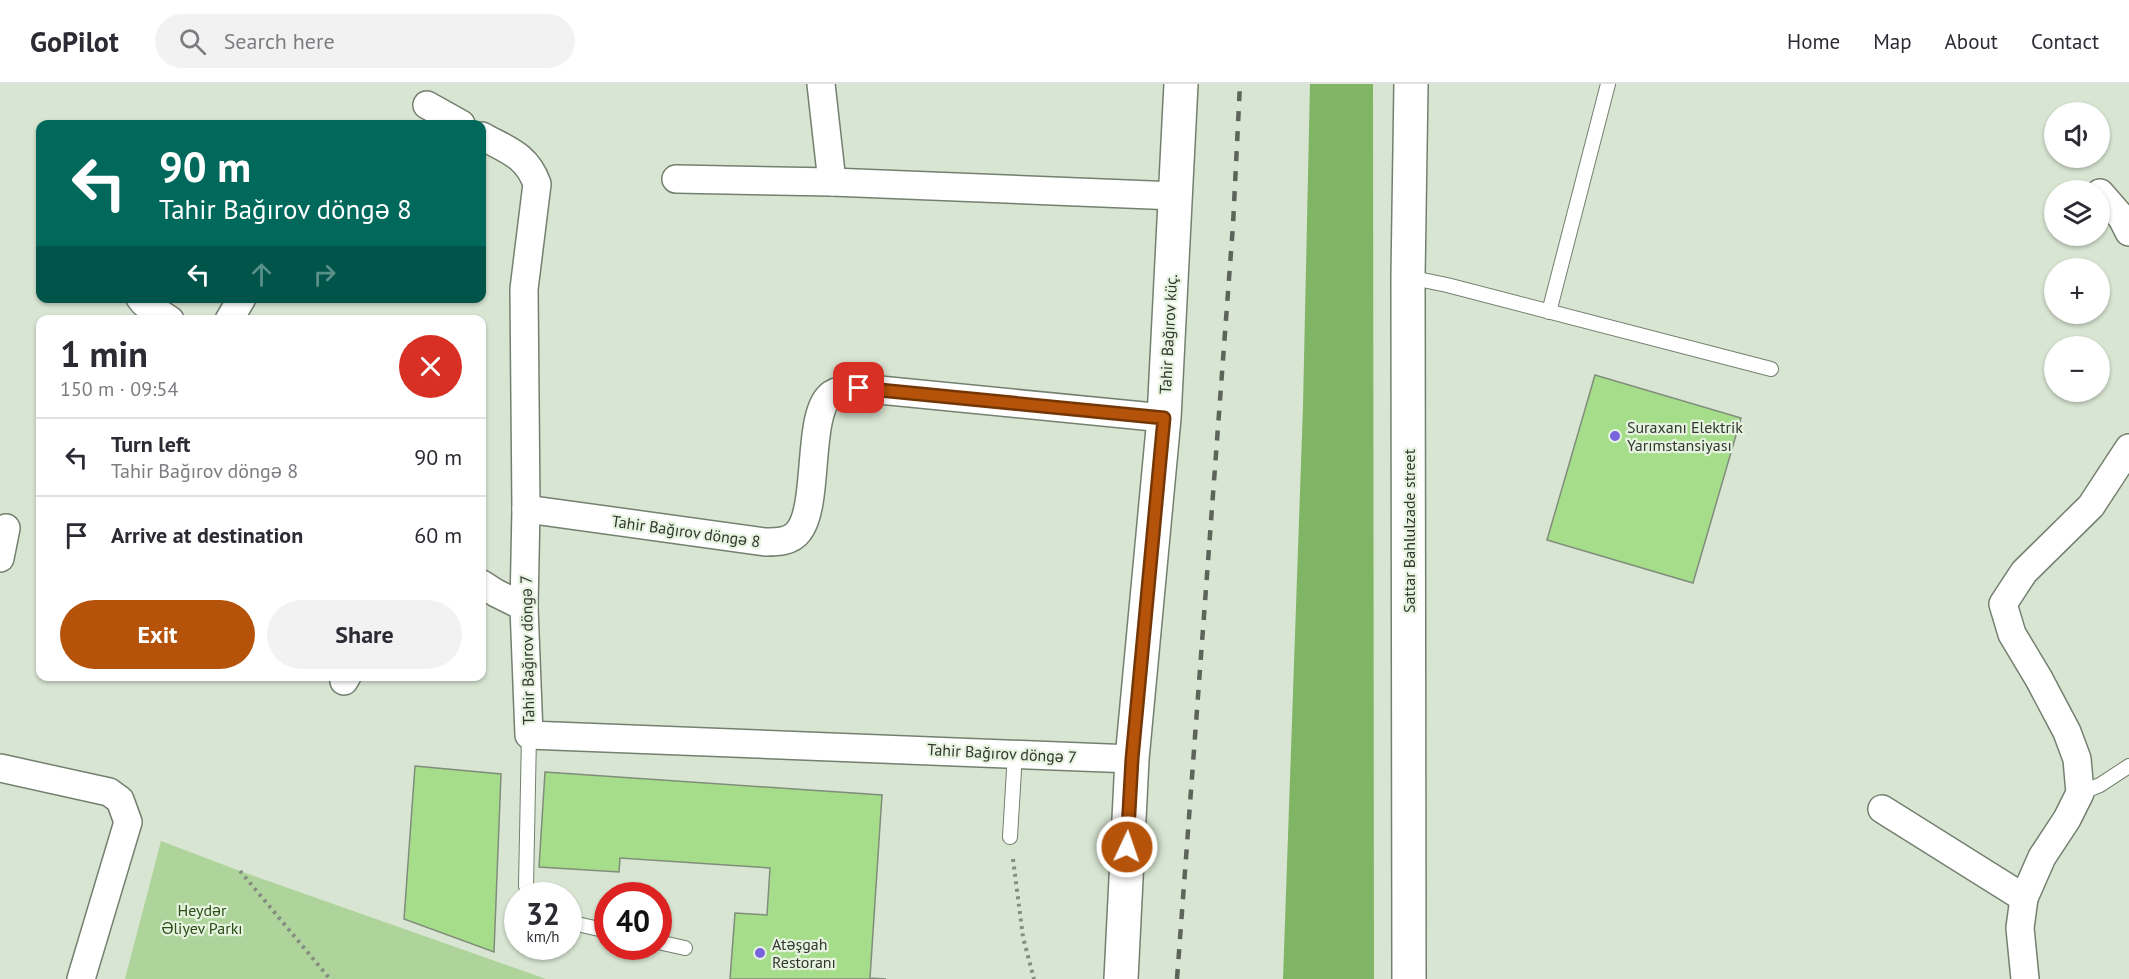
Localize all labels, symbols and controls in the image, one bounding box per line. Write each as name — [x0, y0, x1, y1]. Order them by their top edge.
search box — [155, 14, 575, 68]
text: GoPilot — [30, 23, 119, 60]
icon: search — [176, 25, 209, 58]
text: Search here — [224, 27, 335, 55]
text: Home — [1787, 28, 1840, 55]
text: Map — [1873, 28, 1912, 55]
text: About — [1945, 28, 1998, 55]
text: Contact — [2031, 28, 2099, 55]
map controls — [2044, 102, 2110, 402]
button: sound — [2044, 102, 2110, 168]
text: 90 m — [159, 139, 251, 194]
icon: left — [60, 144, 138, 222]
button: layers — [2044, 180, 2110, 246]
text: Tahir Bağırov döngə 8 — [159, 192, 412, 226]
icon: left — [182, 258, 215, 291]
icon: ahead — [245, 258, 278, 291]
icon: right — [308, 258, 341, 291]
button: + — [2044, 258, 2110, 324]
street label: Tahir Bağırov küç. — [1155, 273, 1181, 395]
text: 1 min — [60, 330, 148, 377]
button: close — [399, 335, 462, 398]
button: − — [2044, 336, 2110, 402]
pin — [833, 362, 884, 413]
icon: arrive — [842, 371, 875, 404]
text: 150 m · 09:54 — [60, 376, 178, 402]
place label: Suraxanı Elektrik Yarımstansiyası — [1627, 417, 1743, 455]
marker: Suraxanı Elektrik Yarımstansiyası — [1608, 429, 1622, 443]
text: Turn left — [111, 430, 191, 458]
icon: left — [60, 441, 93, 474]
text: 90 m — [414, 443, 462, 471]
street label: Sattar Bahlulzade street — [1399, 448, 1419, 613]
text: Tahir Bağırov döngə 8 — [111, 458, 298, 484]
street label: Tahir Bağırov döngə 8 — [610, 511, 762, 551]
icon: arrive — [60, 519, 93, 552]
text: Arrive at destination — [111, 521, 303, 549]
text: 60 m — [414, 521, 462, 549]
street label: Tahir Bağırov döngə 7 — [516, 575, 538, 725]
button: Exit — [60, 600, 255, 669]
button: Share — [267, 600, 462, 669]
street label: Tahir Bağırov döngə 7 — [927, 739, 1077, 767]
position arrow — [1095, 815, 1159, 879]
speed limit sign: 40 — [594, 882, 672, 960]
text: 32 — [526, 894, 560, 933]
park label: Heydər Əliyev Parkı — [161, 900, 243, 938]
text: km/h — [527, 927, 559, 946]
place label: Atəşgah Restoranı — [772, 934, 836, 972]
marker: Atəşgah Restoranı — [753, 946, 767, 960]

